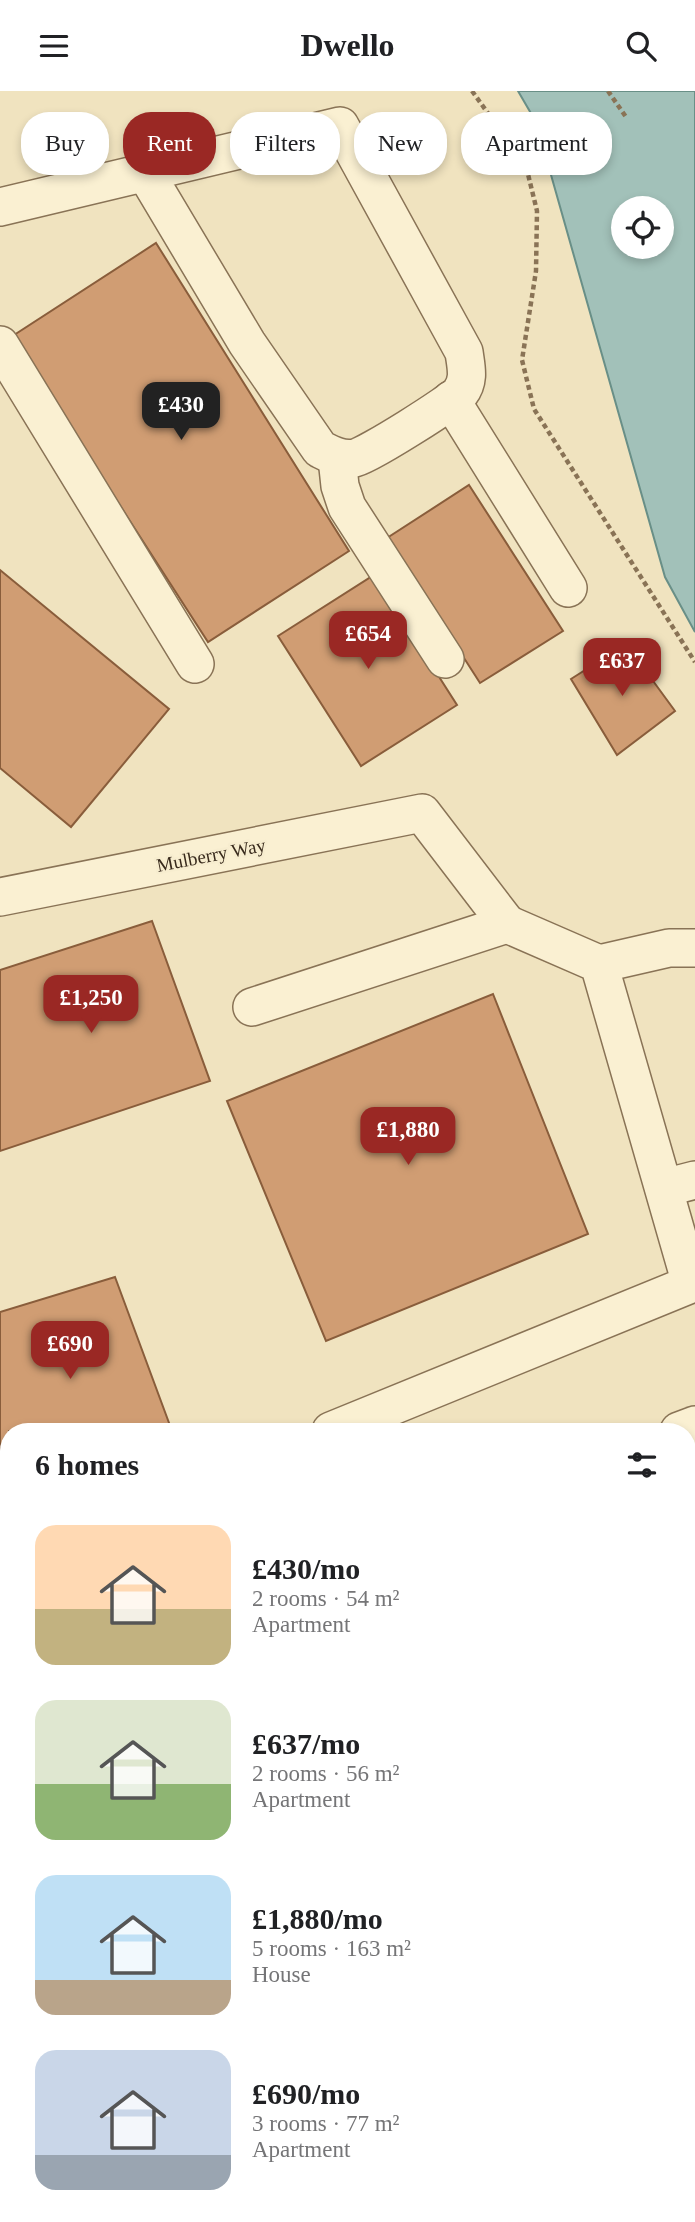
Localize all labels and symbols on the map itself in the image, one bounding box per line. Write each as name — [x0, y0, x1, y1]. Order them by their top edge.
pin: £430 — [140, 383, 222, 442]
pin: £654 — [327, 611, 409, 671]
pin: £637 — [581, 639, 663, 698]
street label: Mulberry Way — [155, 834, 268, 876]
pin: £1,250 — [34, 975, 148, 1035]
pin: £1,880 — [351, 1107, 465, 1167]
pin: £690 — [29, 1321, 111, 1381]

